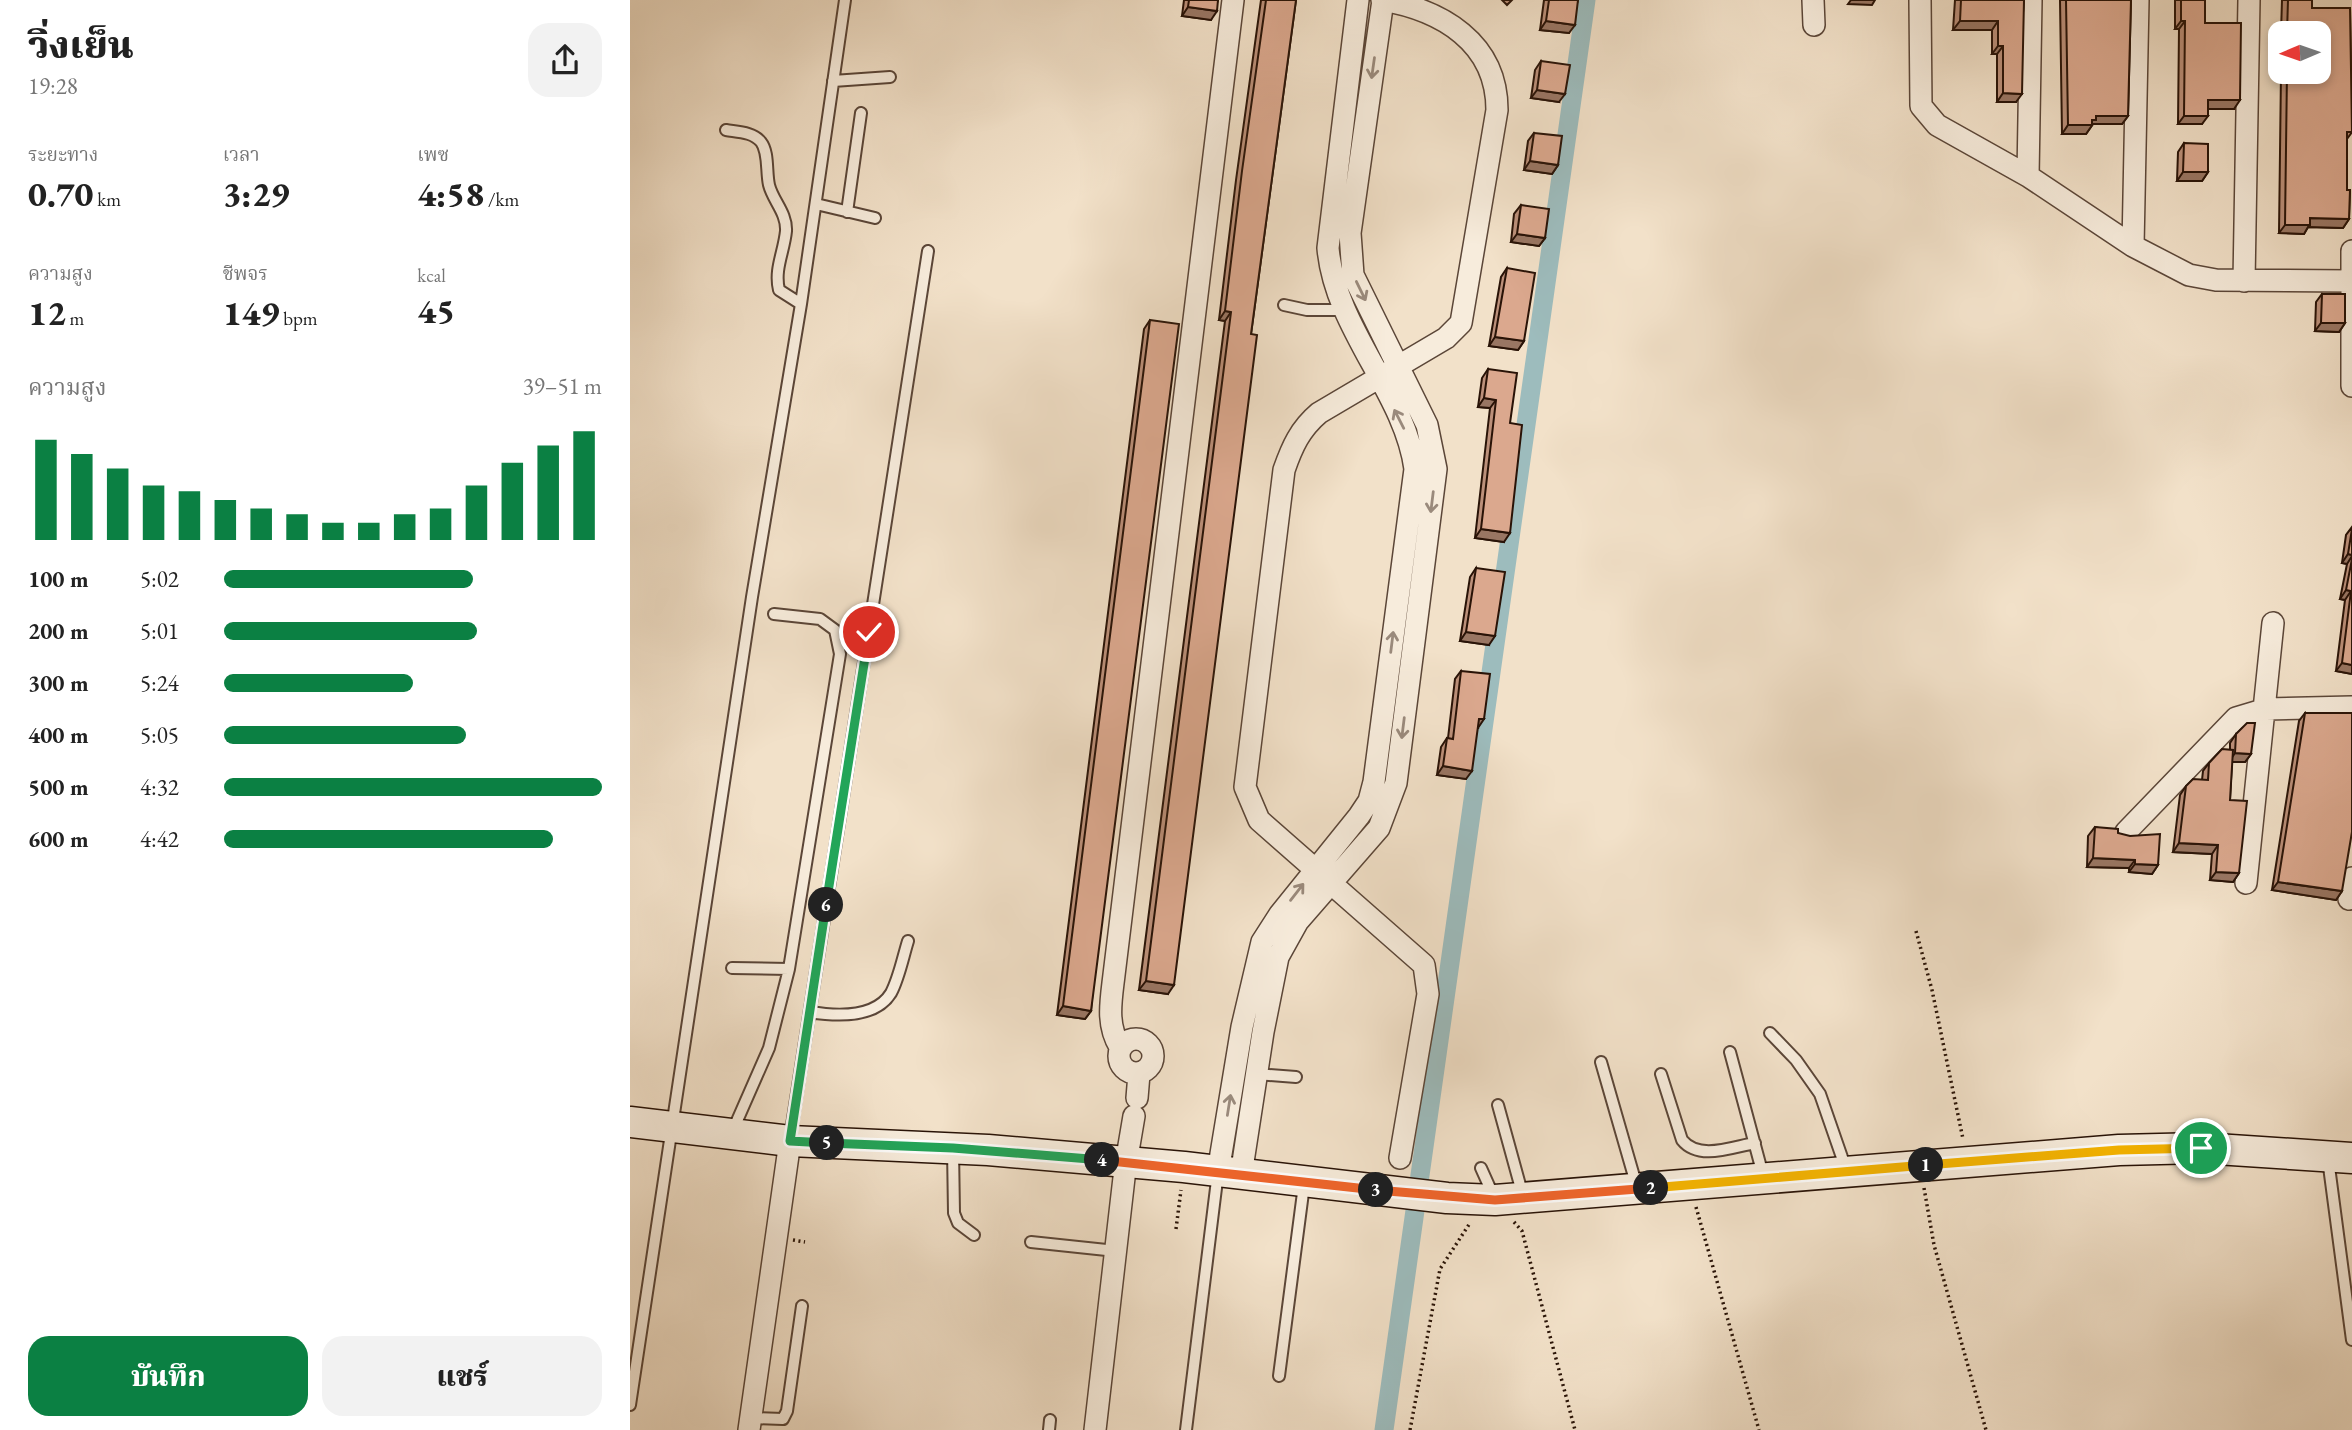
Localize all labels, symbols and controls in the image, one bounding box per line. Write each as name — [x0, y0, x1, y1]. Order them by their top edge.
text: วิ่งเย็น — [28, 20, 134, 69]
north arrow — [2268, 21, 2331, 84]
map controls — [2268, 21, 2331, 84]
button: share — [528, 23, 602, 97]
one-way arrow — [1366, 56, 1379, 78]
text: 19:28 — [28, 71, 78, 101]
text: ระยะทาง — [28, 142, 98, 167]
text: เวลา — [223, 142, 260, 167]
text: เพซ — [417, 142, 449, 167]
text: 0.70 — [28, 171, 94, 216]
text: 3:29 — [223, 171, 289, 216]
text: 4:58 — [417, 171, 484, 216]
text: km — [94, 187, 121, 212]
text: /km — [484, 187, 519, 212]
text: ความสูง — [28, 261, 93, 286]
text: ชีพจร — [223, 261, 268, 286]
text: kcal — [417, 263, 446, 288]
one-way arrow — [1355, 280, 1368, 301]
text: 45 — [417, 288, 455, 333]
text: 12 — [28, 290, 66, 335]
text: 149 — [223, 290, 279, 335]
text: m — [66, 306, 84, 331]
text: bpm — [279, 306, 318, 331]
text: 39–51 m — [523, 371, 602, 401]
text: ความสูง — [28, 372, 106, 402]
one-way arrow — [1392, 409, 1405, 430]
one-way arrow — [1426, 490, 1439, 513]
text: 100 m — [28, 564, 89, 594]
text: 5:02 — [140, 564, 179, 594]
pin — [839, 602, 899, 662]
icon: check — [850, 613, 888, 651]
text: 200 m — [28, 616, 89, 646]
text: 5:01 — [140, 616, 179, 646]
one-way arrow — [1386, 631, 1399, 654]
text: 300 m — [28, 668, 89, 698]
text: 5:24 — [140, 668, 179, 698]
one-way arrow — [1396, 716, 1409, 739]
text: 400 m — [28, 720, 89, 750]
text: 5:05 — [140, 720, 179, 750]
text: 500 m — [28, 772, 89, 802]
text: 4:32 — [140, 772, 179, 802]
text: 600 m — [28, 824, 89, 854]
text: 4:42 — [140, 824, 179, 854]
one-way arrow — [1290, 883, 1305, 902]
pin: 6 — [808, 888, 844, 922]
text: 6 — [820, 892, 831, 917]
one-way arrow — [1223, 1094, 1236, 1117]
pin — [2171, 1118, 2231, 1178]
pin: 5 — [810, 1126, 844, 1160]
icon: arrive — [2182, 1129, 2220, 1167]
text: 5 — [821, 1130, 832, 1155]
pin: 4 — [1084, 1142, 1120, 1178]
text: 4 — [1096, 1147, 1107, 1172]
pin: 1 — [1908, 1148, 1944, 1182]
text: 1 — [1920, 1152, 1931, 1177]
pin: 2 — [1634, 1170, 1668, 1206]
pin: 3 — [1358, 1172, 1394, 1208]
text: 2 — [1645, 1175, 1656, 1200]
text: 3 — [1370, 1177, 1381, 1202]
button: บันทึก — [28, 1336, 308, 1416]
button: แชร์ — [322, 1336, 602, 1416]

